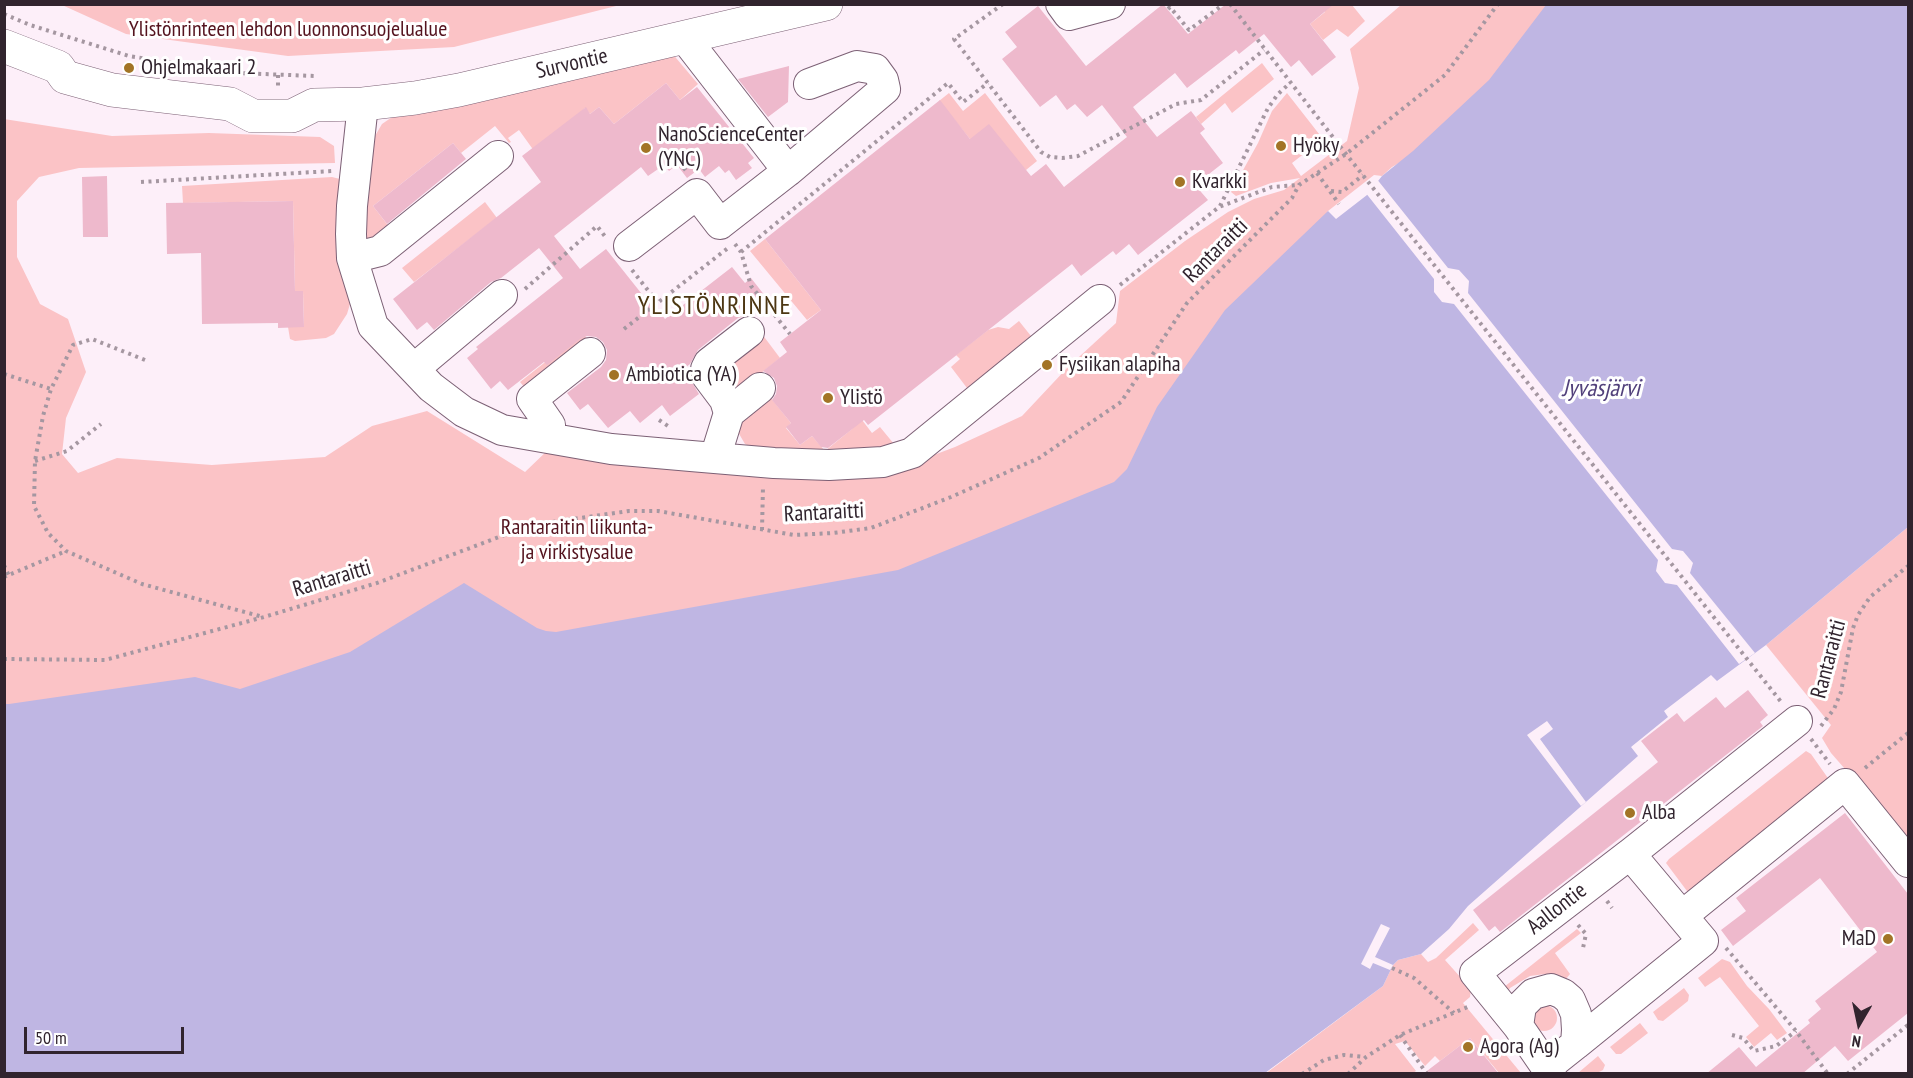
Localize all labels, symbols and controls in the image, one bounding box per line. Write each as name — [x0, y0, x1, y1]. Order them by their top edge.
park label: Ylistönrinteen lehdon luonnonsuojelualue — [129, 17, 447, 43]
street label: Survontie — [534, 43, 610, 85]
place label: Ohjelmakaari 2 — [141, 55, 256, 81]
marker: Ohjelmakaari 2 — [122, 61, 136, 75]
place label: NanoScienceCenter (YNC) — [658, 122, 804, 174]
place label: Hyöky — [1293, 133, 1339, 159]
marker: Hyöky — [1274, 139, 1288, 153]
marker: NanoScienceCenter (YNC) — [639, 141, 653, 155]
place label: Kvarkki — [1192, 169, 1247, 195]
marker: Kvarkki — [1173, 175, 1187, 189]
street label: Rantaraitti — [1178, 213, 1254, 289]
district label: YLISTÖNRINNE — [638, 291, 792, 323]
place label: Fysiikan alapiha — [1059, 352, 1181, 378]
marker: Fysiikan alapiha — [1040, 358, 1054, 372]
place label: Ambiotica (YA) — [626, 362, 736, 388]
marker: Ambiotica (YA) — [607, 368, 621, 382]
water label: Jyväsjärvi — [1562, 375, 1640, 403]
place label: Ylistö — [840, 385, 883, 411]
marker: Ylistö — [821, 391, 835, 405]
street label: Rantaraitti — [783, 498, 865, 528]
park label: Rantaraitin liikunta- ja virkistysalue — [501, 515, 653, 566]
street label: Rantaraitti — [290, 555, 374, 603]
street label: Rantaraitti — [1806, 617, 1852, 701]
place label: Alba — [1642, 800, 1676, 826]
marker: Alba — [1623, 806, 1637, 820]
street label: Aallontie — [1522, 878, 1592, 940]
place label: MaD — [1842, 926, 1876, 952]
marker: MaD — [1881, 932, 1895, 946]
north arrow — [1829, 994, 1889, 1054]
scale bar — [27, 1015, 188, 1053]
text: 50 m — [35, 1026, 67, 1049]
text: N — [1850, 1031, 1862, 1052]
place label: Agora (Ag) — [1480, 1034, 1559, 1060]
marker: Agora (Ag) — [1461, 1040, 1475, 1054]

